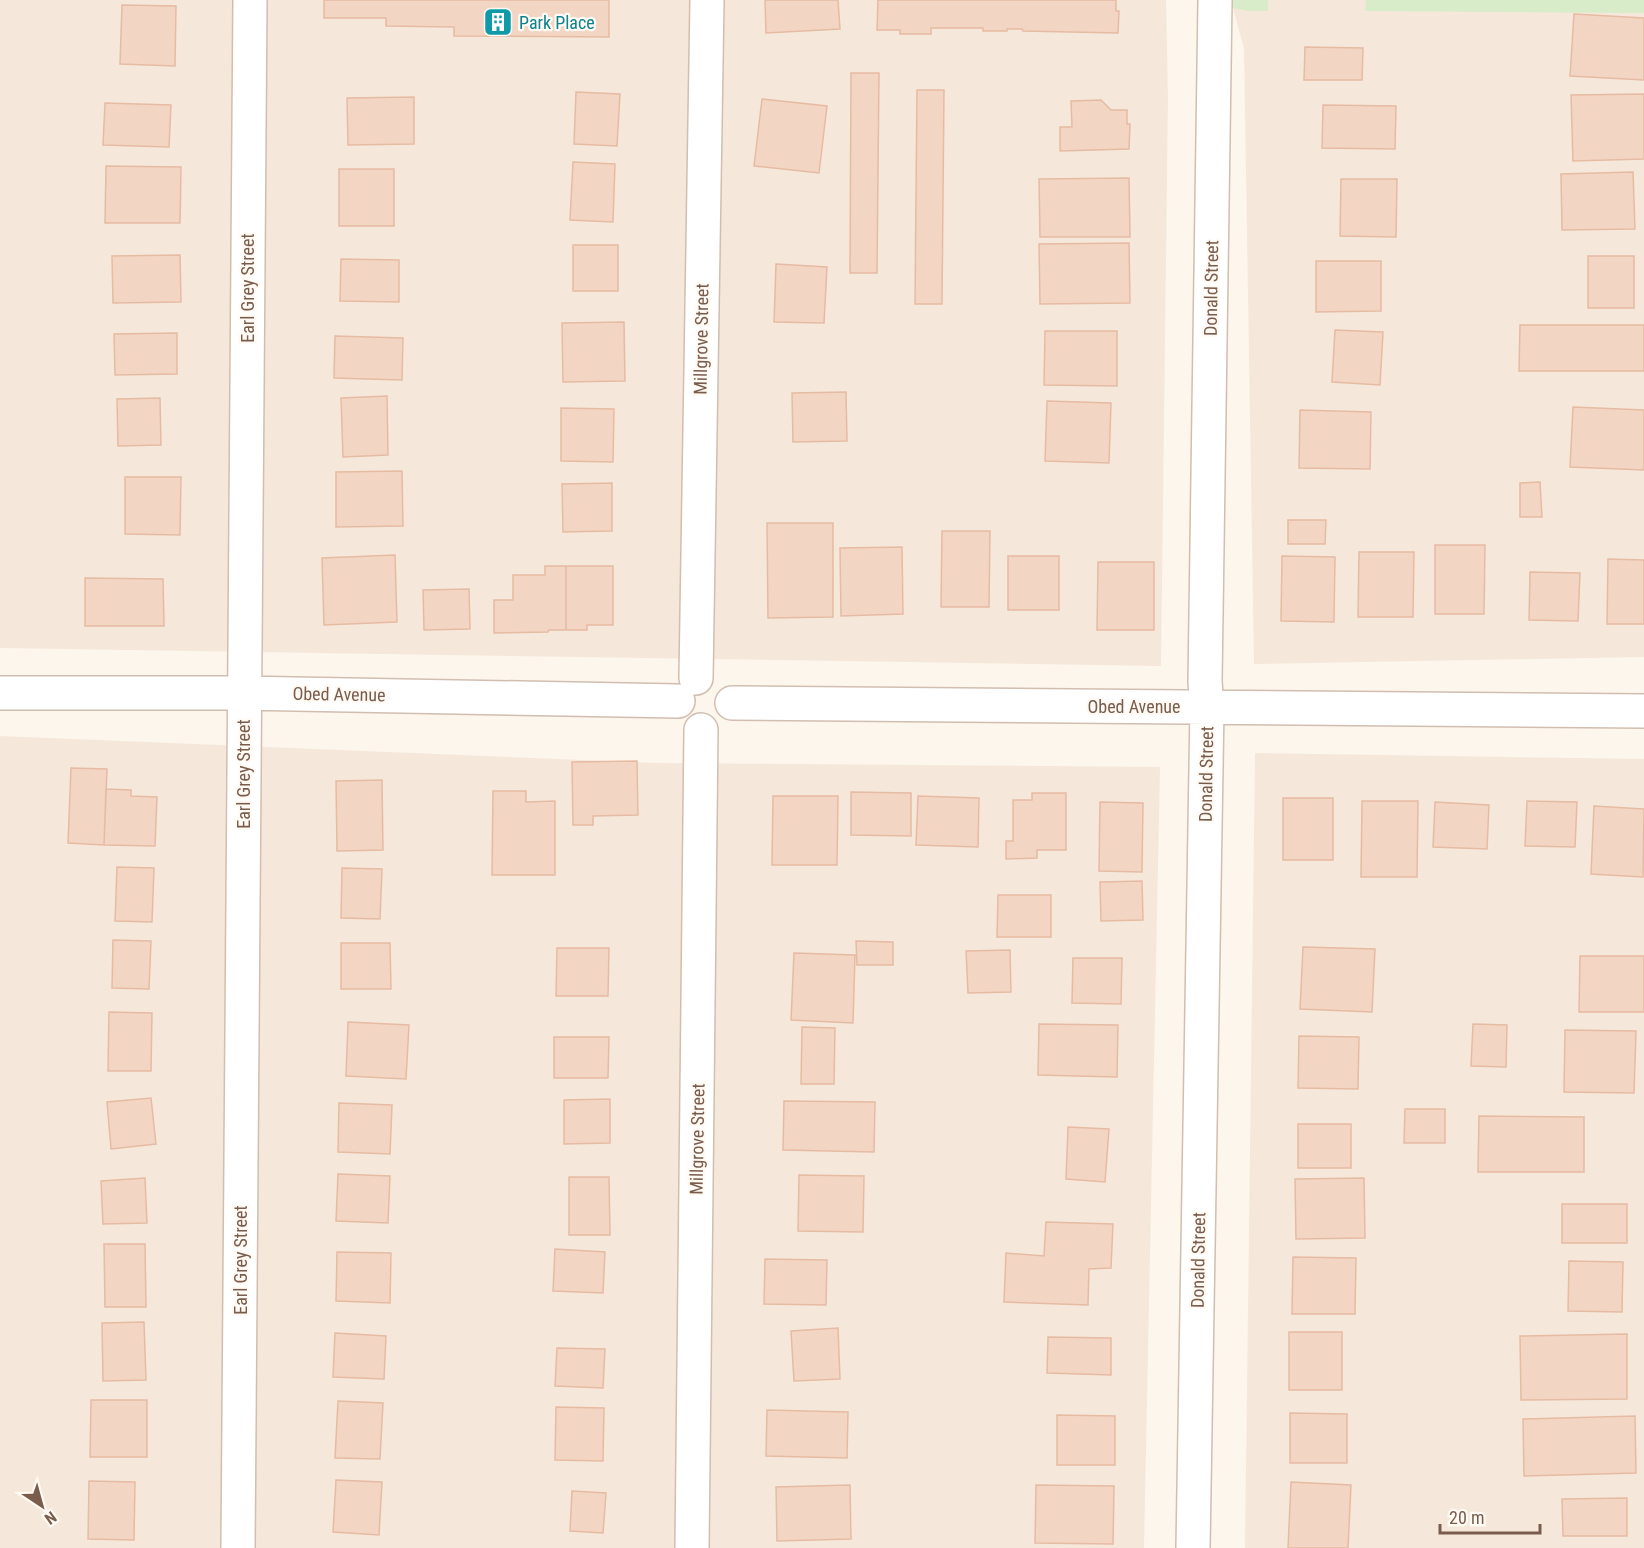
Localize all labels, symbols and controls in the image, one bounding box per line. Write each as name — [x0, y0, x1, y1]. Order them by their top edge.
building icon: Park Place — [482, 6, 514, 38]
place label: Park Place — [519, 12, 595, 33]
street label: Earl Grey Street — [237, 233, 258, 343]
street label: Donald Street — [1200, 240, 1222, 336]
street label: Millgrove Street — [690, 283, 712, 395]
street label: Obed Avenue — [292, 683, 386, 705]
street label: Obed Avenue — [1087, 696, 1181, 717]
street label: Earl Grey Street — [233, 719, 254, 829]
street label: Donald Street — [1195, 726, 1217, 822]
street label: Millgrove Street — [686, 1083, 708, 1195]
street label: Earl Grey Street — [230, 1205, 251, 1315]
street label: Donald Street — [1187, 1212, 1209, 1308]
north arrow — [12, 1476, 72, 1536]
scale bar — [1440, 1497, 1540, 1535]
text: N — [41, 1507, 60, 1528]
text: 20 m — [1449, 1507, 1484, 1528]

